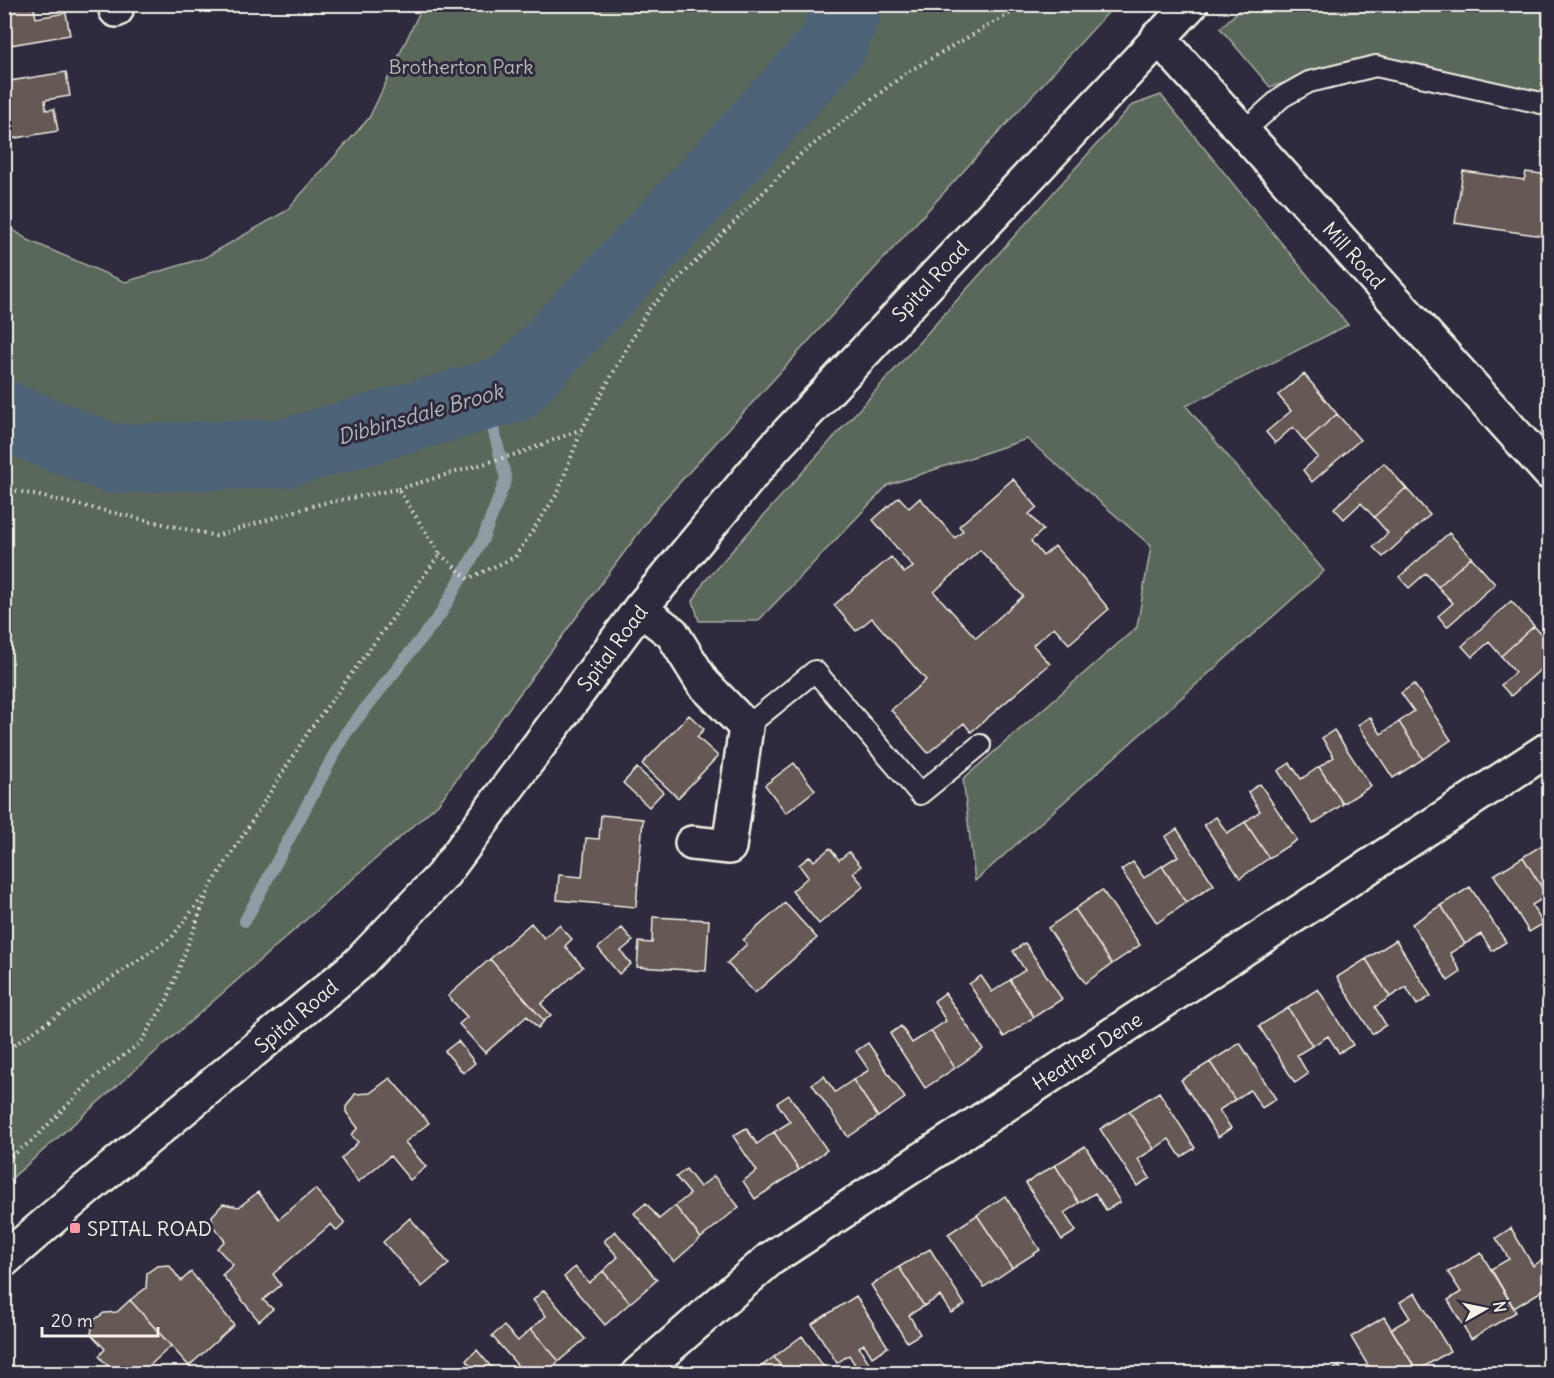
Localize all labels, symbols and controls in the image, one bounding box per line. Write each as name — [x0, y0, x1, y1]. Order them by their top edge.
park label: Brotherton Park — [388, 54, 534, 79]
street label: Mill Road — [1318, 216, 1391, 294]
street label: Spital Road — [886, 235, 974, 327]
water label: Dibbinsdale Brook — [334, 377, 507, 451]
street label: Spital Road — [572, 600, 653, 696]
street label: Spital Road — [249, 974, 343, 1058]
street label: Heather Dene — [1027, 1006, 1147, 1096]
place label: SPITAL ROAD — [87, 1216, 212, 1241]
marker: SPITAL ROAD — [68, 1221, 82, 1235]
north arrow — [1455, 1279, 1515, 1339]
scale bar — [42, 1300, 158, 1338]
text: N — [1489, 1300, 1511, 1314]
text: 20 m — [51, 1309, 93, 1332]

